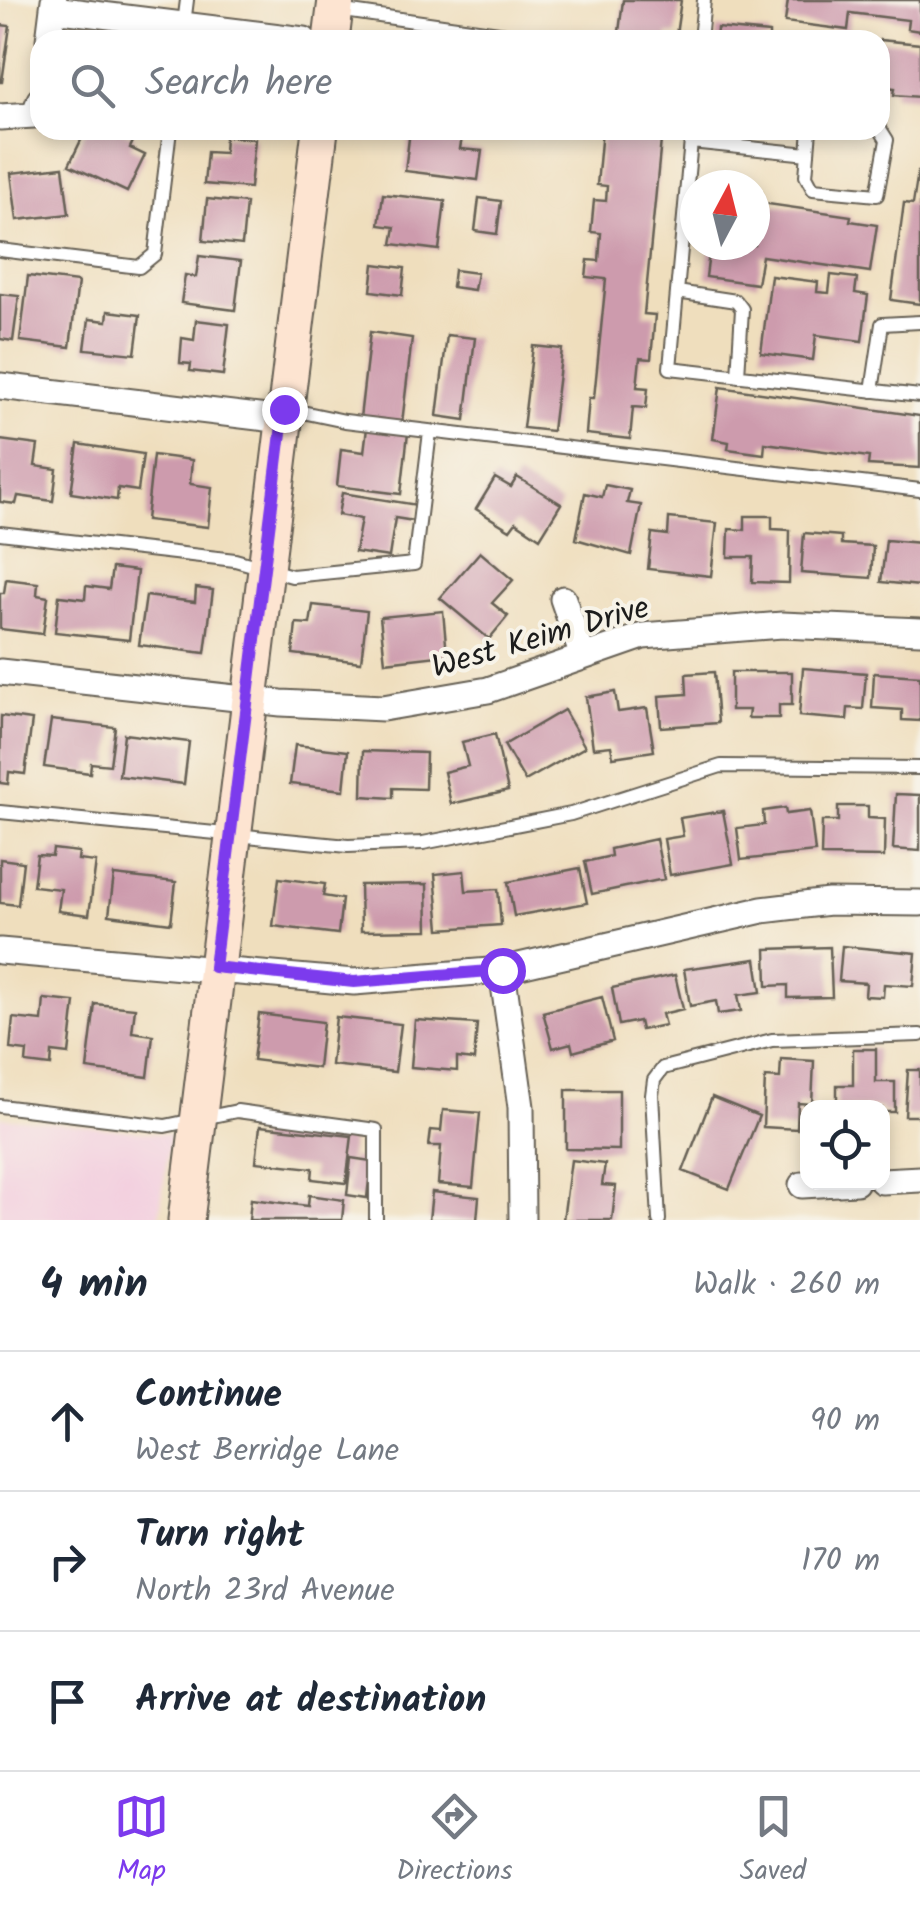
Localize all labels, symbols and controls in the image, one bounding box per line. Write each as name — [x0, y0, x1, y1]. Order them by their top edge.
search box — [30, 30, 890, 140]
text: Search here — [145, 55, 332, 115]
icon: search — [65, 58, 120, 113]
north arrow — [680, 170, 770, 260]
route end — [262, 387, 308, 433]
street label: West Keim Drive — [426, 583, 656, 694]
route start — [480, 948, 526, 994]
map controls — [800, 1100, 890, 1190]
button: locate — [800, 1100, 890, 1190]
text: 4 min — [40, 1252, 148, 1319]
text: Walk · 260 m — [693, 1260, 880, 1311]
text: Continue — [135, 1366, 282, 1426]
icon: ahead — [40, 1394, 95, 1449]
text: 90 m — [810, 1396, 880, 1447]
text: West Berridge Lane — [135, 1426, 399, 1477]
text: Turn right — [135, 1506, 304, 1566]
icon: right — [40, 1534, 95, 1589]
text: 170 m — [801, 1536, 880, 1587]
text: North 23rd Avenue — [135, 1566, 395, 1617]
text: Arrive at destination — [135, 1671, 486, 1731]
icon: arrive — [40, 1674, 95, 1729]
tab: Map — [114, 1789, 169, 1894]
tab: Directions — [396, 1789, 512, 1894]
tab: Saved — [740, 1789, 806, 1894]

